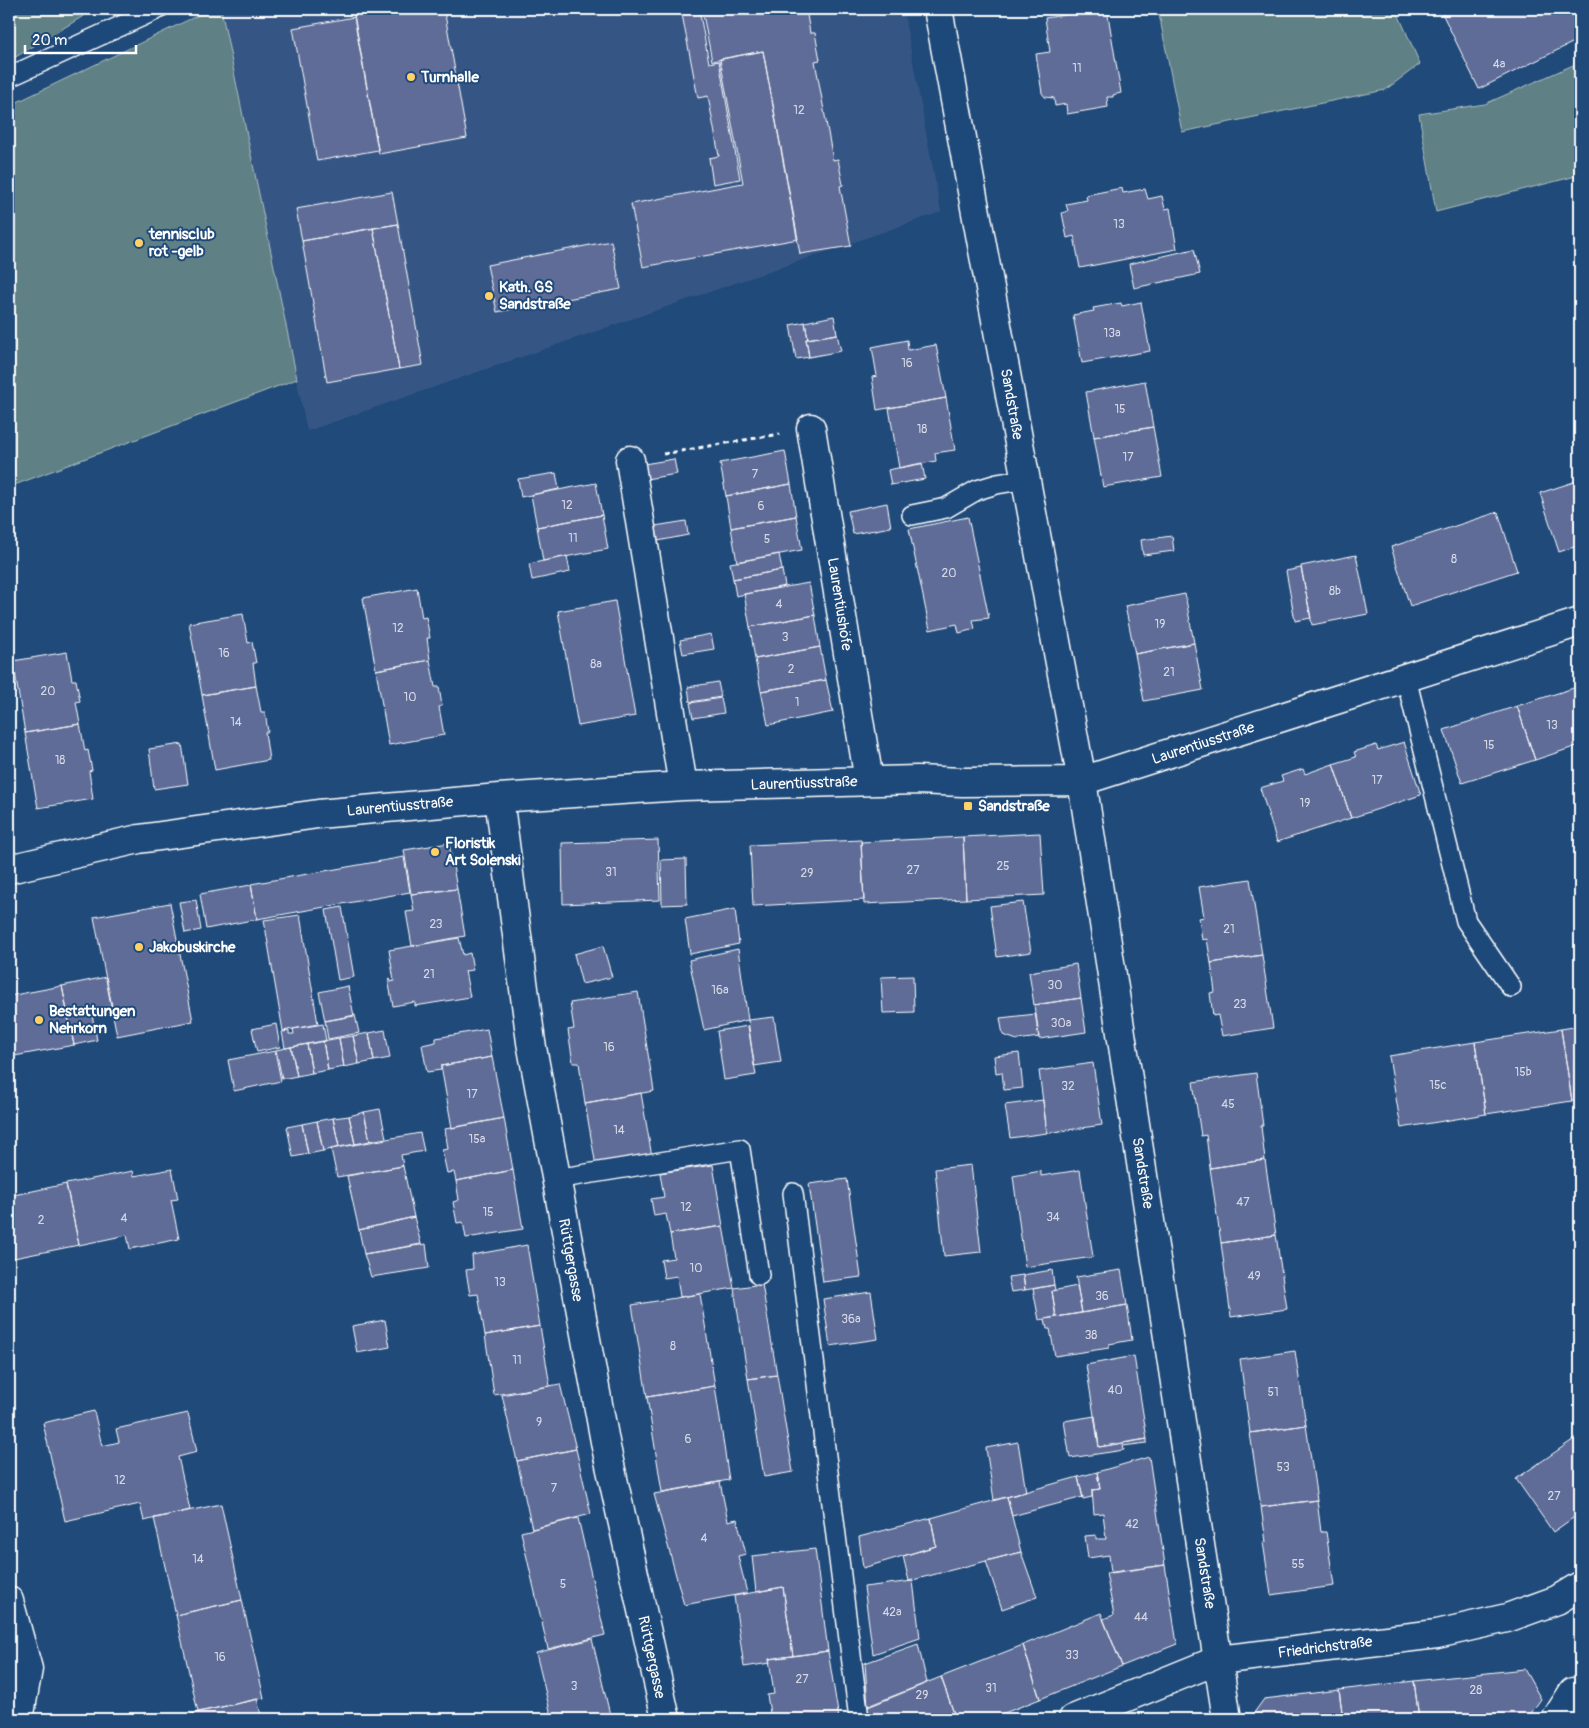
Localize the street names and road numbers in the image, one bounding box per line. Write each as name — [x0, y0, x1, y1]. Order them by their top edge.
street label: Sandstraße — [996, 367, 1027, 442]
street label: Laurentiushöfe — [823, 556, 856, 653]
street label: Laurentiusstraße — [1149, 718, 1257, 769]
street label: Laurentiusstraße — [750, 772, 858, 795]
street label: Laurentiusstraße — [346, 792, 455, 821]
street label: Sandstraße — [1128, 1136, 1158, 1211]
street label: Rüttgergasse — [554, 1217, 587, 1304]
street label: Sandstraße — [1190, 1536, 1220, 1611]
street label: Rüttgergasse — [633, 1614, 670, 1701]
street label: Friedrichstraße — [1277, 1632, 1374, 1663]

